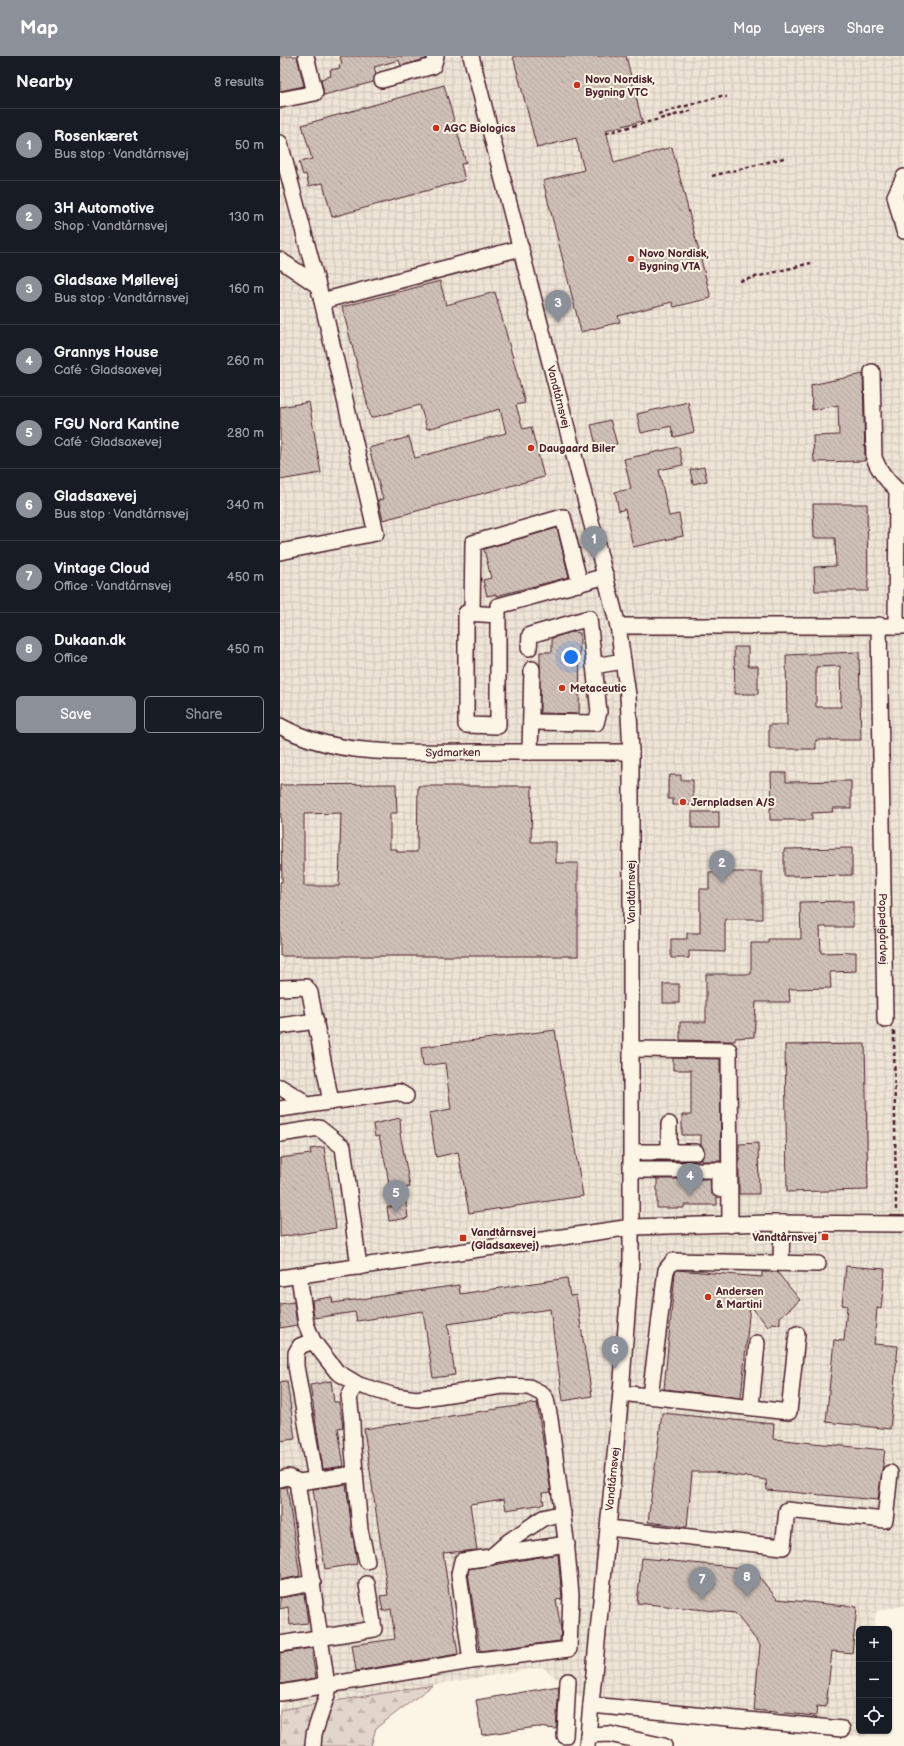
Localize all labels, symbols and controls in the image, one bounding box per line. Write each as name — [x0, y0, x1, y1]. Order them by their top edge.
text: Map — [20, 17, 58, 40]
text: Map — [733, 20, 761, 37]
text: Layers — [783, 20, 825, 37]
text: Share — [847, 20, 884, 37]
text: Nearby — [16, 72, 73, 92]
place label: Novo Nordisk, Bygning VTC — [585, 73, 655, 99]
text: 8 results — [214, 74, 264, 90]
marker: Novo Nordisk, Bygning VTC — [572, 80, 582, 90]
place label: AGC Biologics — [443, 122, 516, 135]
marker: AGC Biologics — [431, 123, 441, 133]
text: Rosenkæret — [54, 127, 138, 146]
text: 1 — [26, 137, 32, 153]
text: 50 m — [235, 137, 264, 153]
text: Bus stop · Vandtårnsvej — [54, 146, 189, 162]
text: 3H Automotive — [54, 199, 154, 218]
text: 2 — [25, 209, 33, 225]
text: 130 m — [229, 209, 264, 225]
text: Shop · Vandtårnsvej — [54, 218, 168, 234]
place label: Novo Nordisk, Bygning VTA — [639, 247, 709, 273]
marker: Novo Nordisk, Bygning VTA — [626, 254, 636, 264]
text: Gladsaxe Møllevej — [54, 271, 178, 290]
text: 3 — [25, 281, 33, 297]
text: 160 m — [229, 281, 264, 297]
text: Bus stop · Vandtårnsvej — [54, 290, 189, 306]
pin: 3 — [545, 290, 571, 323]
text: Grannys House — [54, 343, 158, 362]
text: 4 — [25, 353, 33, 369]
text: 260 m — [226, 353, 264, 369]
text: Café · Gladsaxevej — [54, 362, 162, 378]
street label: Vandtårnsvej — [544, 364, 573, 430]
text: FGU Nord Kantine — [54, 415, 179, 434]
text: 5 — [25, 425, 33, 441]
text: 280 m — [227, 425, 264, 441]
text: Café · Gladsaxevej — [54, 434, 162, 450]
place label: Daugaard Biler — [539, 442, 616, 455]
marker: Daugaard Biler — [526, 443, 536, 453]
text: Gladsaxevej — [54, 487, 137, 506]
text: 6 — [25, 497, 33, 513]
text: 340 m — [226, 497, 264, 513]
text: Bus stop · Vandtårnsvej — [54, 506, 189, 522]
pin: 1 — [581, 526, 607, 559]
text: Vintage Cloud — [54, 559, 150, 578]
text: 7 — [25, 569, 33, 585]
text: 450 m — [227, 569, 264, 585]
text: Office · Vandtårnsvej — [54, 578, 171, 594]
text: Dukaan.dk — [54, 631, 126, 650]
text: 8 — [25, 641, 33, 657]
text: 450 m — [227, 641, 264, 657]
your location — [561, 647, 581, 667]
text: Office — [54, 650, 88, 666]
place label: Metaceutic — [570, 682, 627, 695]
marker: Metaceutic — [557, 683, 567, 693]
button: Save — [16, 696, 136, 733]
button: Share — [144, 696, 264, 733]
street label: Sydmarken — [426, 746, 480, 759]
place label: Jernpladsen A/S — [691, 796, 775, 809]
marker: Jernpladsen A/S — [678, 797, 688, 807]
pin: 2 — [709, 850, 735, 883]
street label: Vandtårnsvej — [625, 860, 638, 924]
street label: Poppelgårdvej — [876, 893, 890, 965]
pin: 4 — [677, 1163, 703, 1196]
pin: 5 — [383, 1180, 409, 1213]
place label: Vandtårnsvej (Gladsaxevej) — [471, 1226, 540, 1252]
place label: Vandtårnsvej — [752, 1231, 817, 1244]
marker: Vandtårnsvej — [820, 1232, 830, 1242]
marker: Vandtårnsvej (Gladsaxevej) — [458, 1233, 468, 1243]
place label: Andersen & Martini — [715, 1285, 764, 1311]
marker: Andersen & Martini — [703, 1292, 713, 1302]
pin: 6 — [602, 1336, 628, 1369]
street label: Vandtårnsvej — [603, 1447, 622, 1511]
pin: 8 — [734, 1564, 760, 1597]
pin: 7 — [689, 1567, 715, 1600]
map controls — [856, 1626, 892, 1734]
button: + — [856, 1626, 892, 1662]
button: − — [856, 1662, 892, 1698]
button: locate — [856, 1698, 892, 1734]

